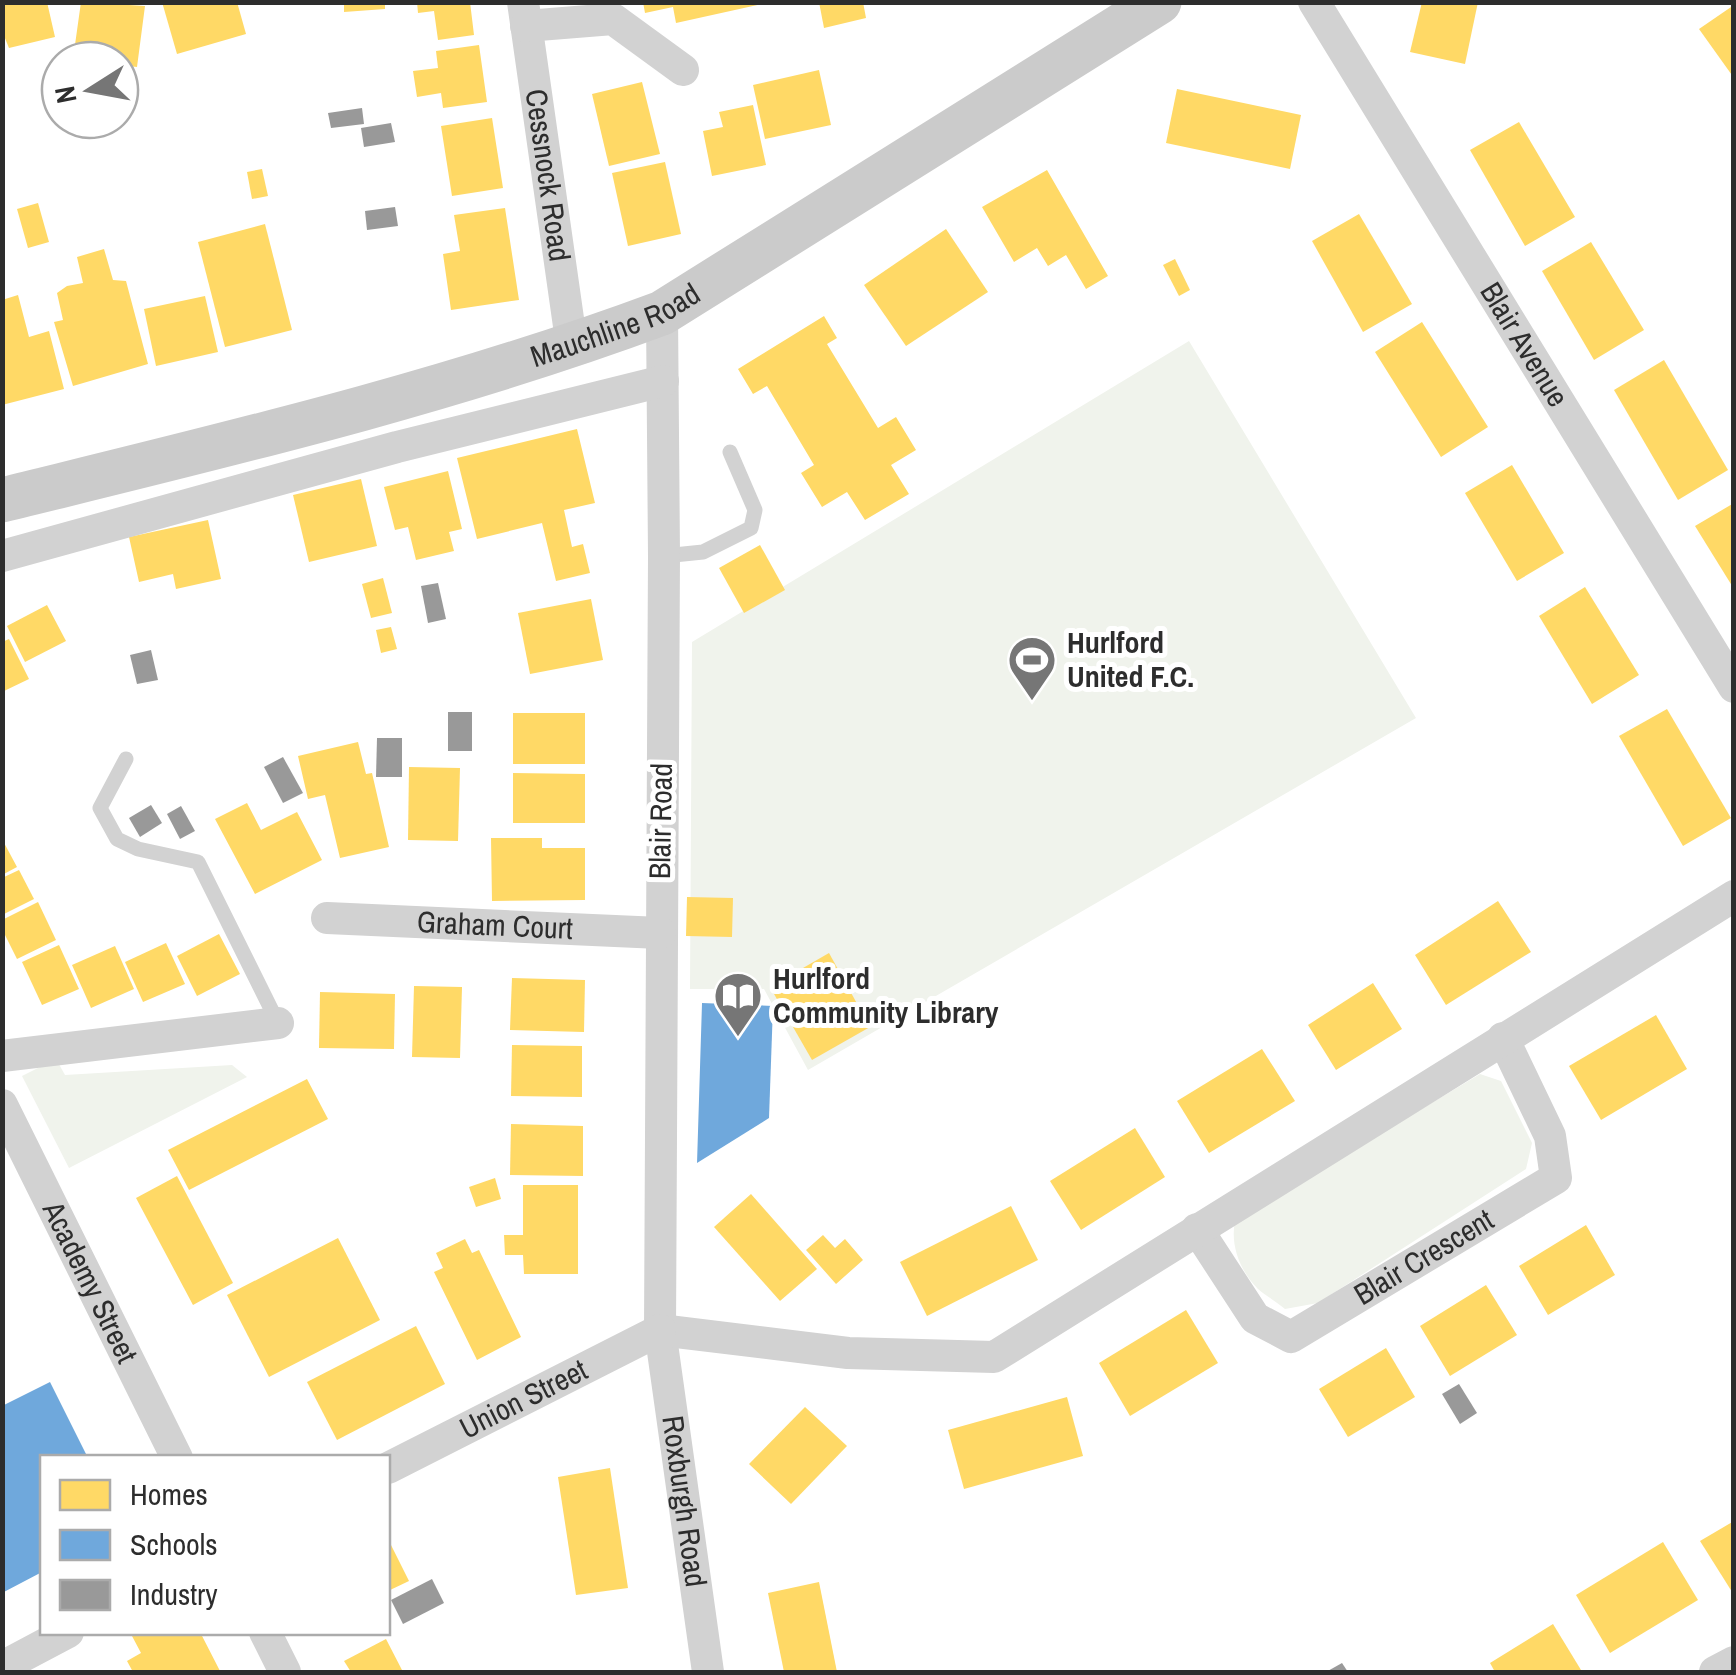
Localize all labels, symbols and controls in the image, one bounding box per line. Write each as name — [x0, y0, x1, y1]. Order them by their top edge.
north arrow — [40, 40, 140, 140]
text: N — [45, 83, 86, 107]
street label: Cessnock Road — [517, 86, 581, 264]
street label: Mauchline Road — [525, 273, 707, 376]
street label: Blair Avenue — [1472, 274, 1578, 414]
place label: Hurlford United F.C. — [1067, 622, 1194, 696]
sports icon: Hurlford United F.C. — [1006, 634, 1058, 702]
street label: Blair Road — [639, 763, 681, 879]
street label: Graham Court — [416, 901, 574, 948]
place label: Hurlford Community Library — [773, 958, 999, 1032]
library icon: Hurlford Community Library — [712, 970, 764, 1038]
street label: Academy Street — [34, 1194, 148, 1369]
street label: Blair Crescent — [1346, 1199, 1501, 1314]
street label: Union Street — [452, 1349, 594, 1447]
street label: Roxburgh Road — [653, 1413, 717, 1589]
legend — [40, 1455, 390, 1635]
text: Homes — [130, 1474, 208, 1514]
text: Schools — [130, 1524, 218, 1564]
text: Industry — [130, 1574, 218, 1614]

